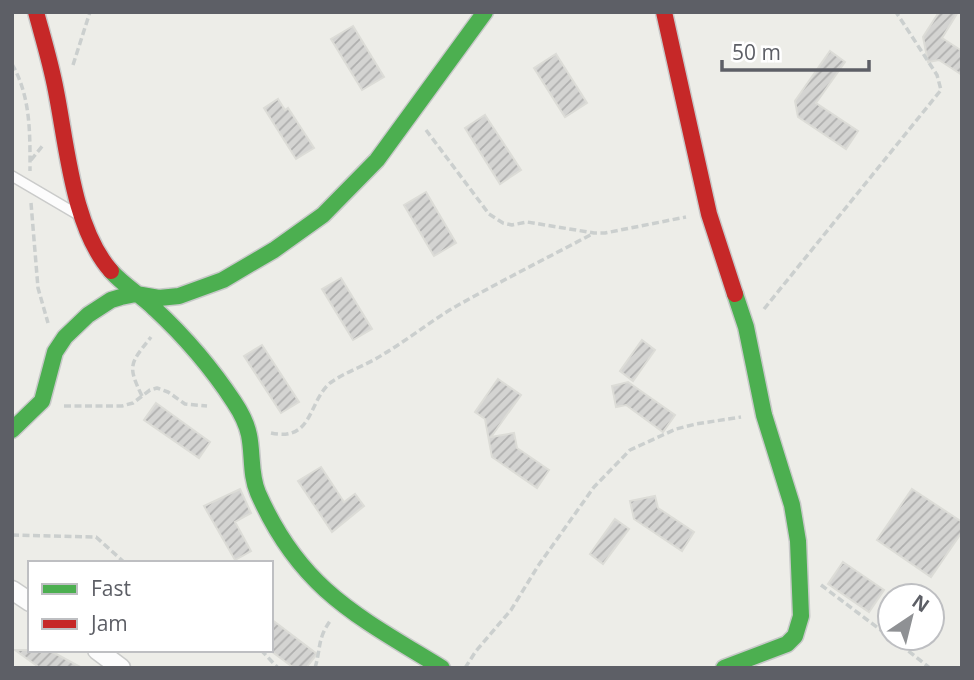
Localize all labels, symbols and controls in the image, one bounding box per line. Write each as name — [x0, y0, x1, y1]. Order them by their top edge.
scale bar — [722, 28, 869, 72]
text: 50 m — [732, 38, 781, 66]
legend — [28, 561, 273, 652]
text: Fast — [91, 574, 131, 602]
north arrow — [876, 582, 946, 652]
text: N — [907, 588, 935, 618]
text: Jam — [89, 609, 128, 637]

